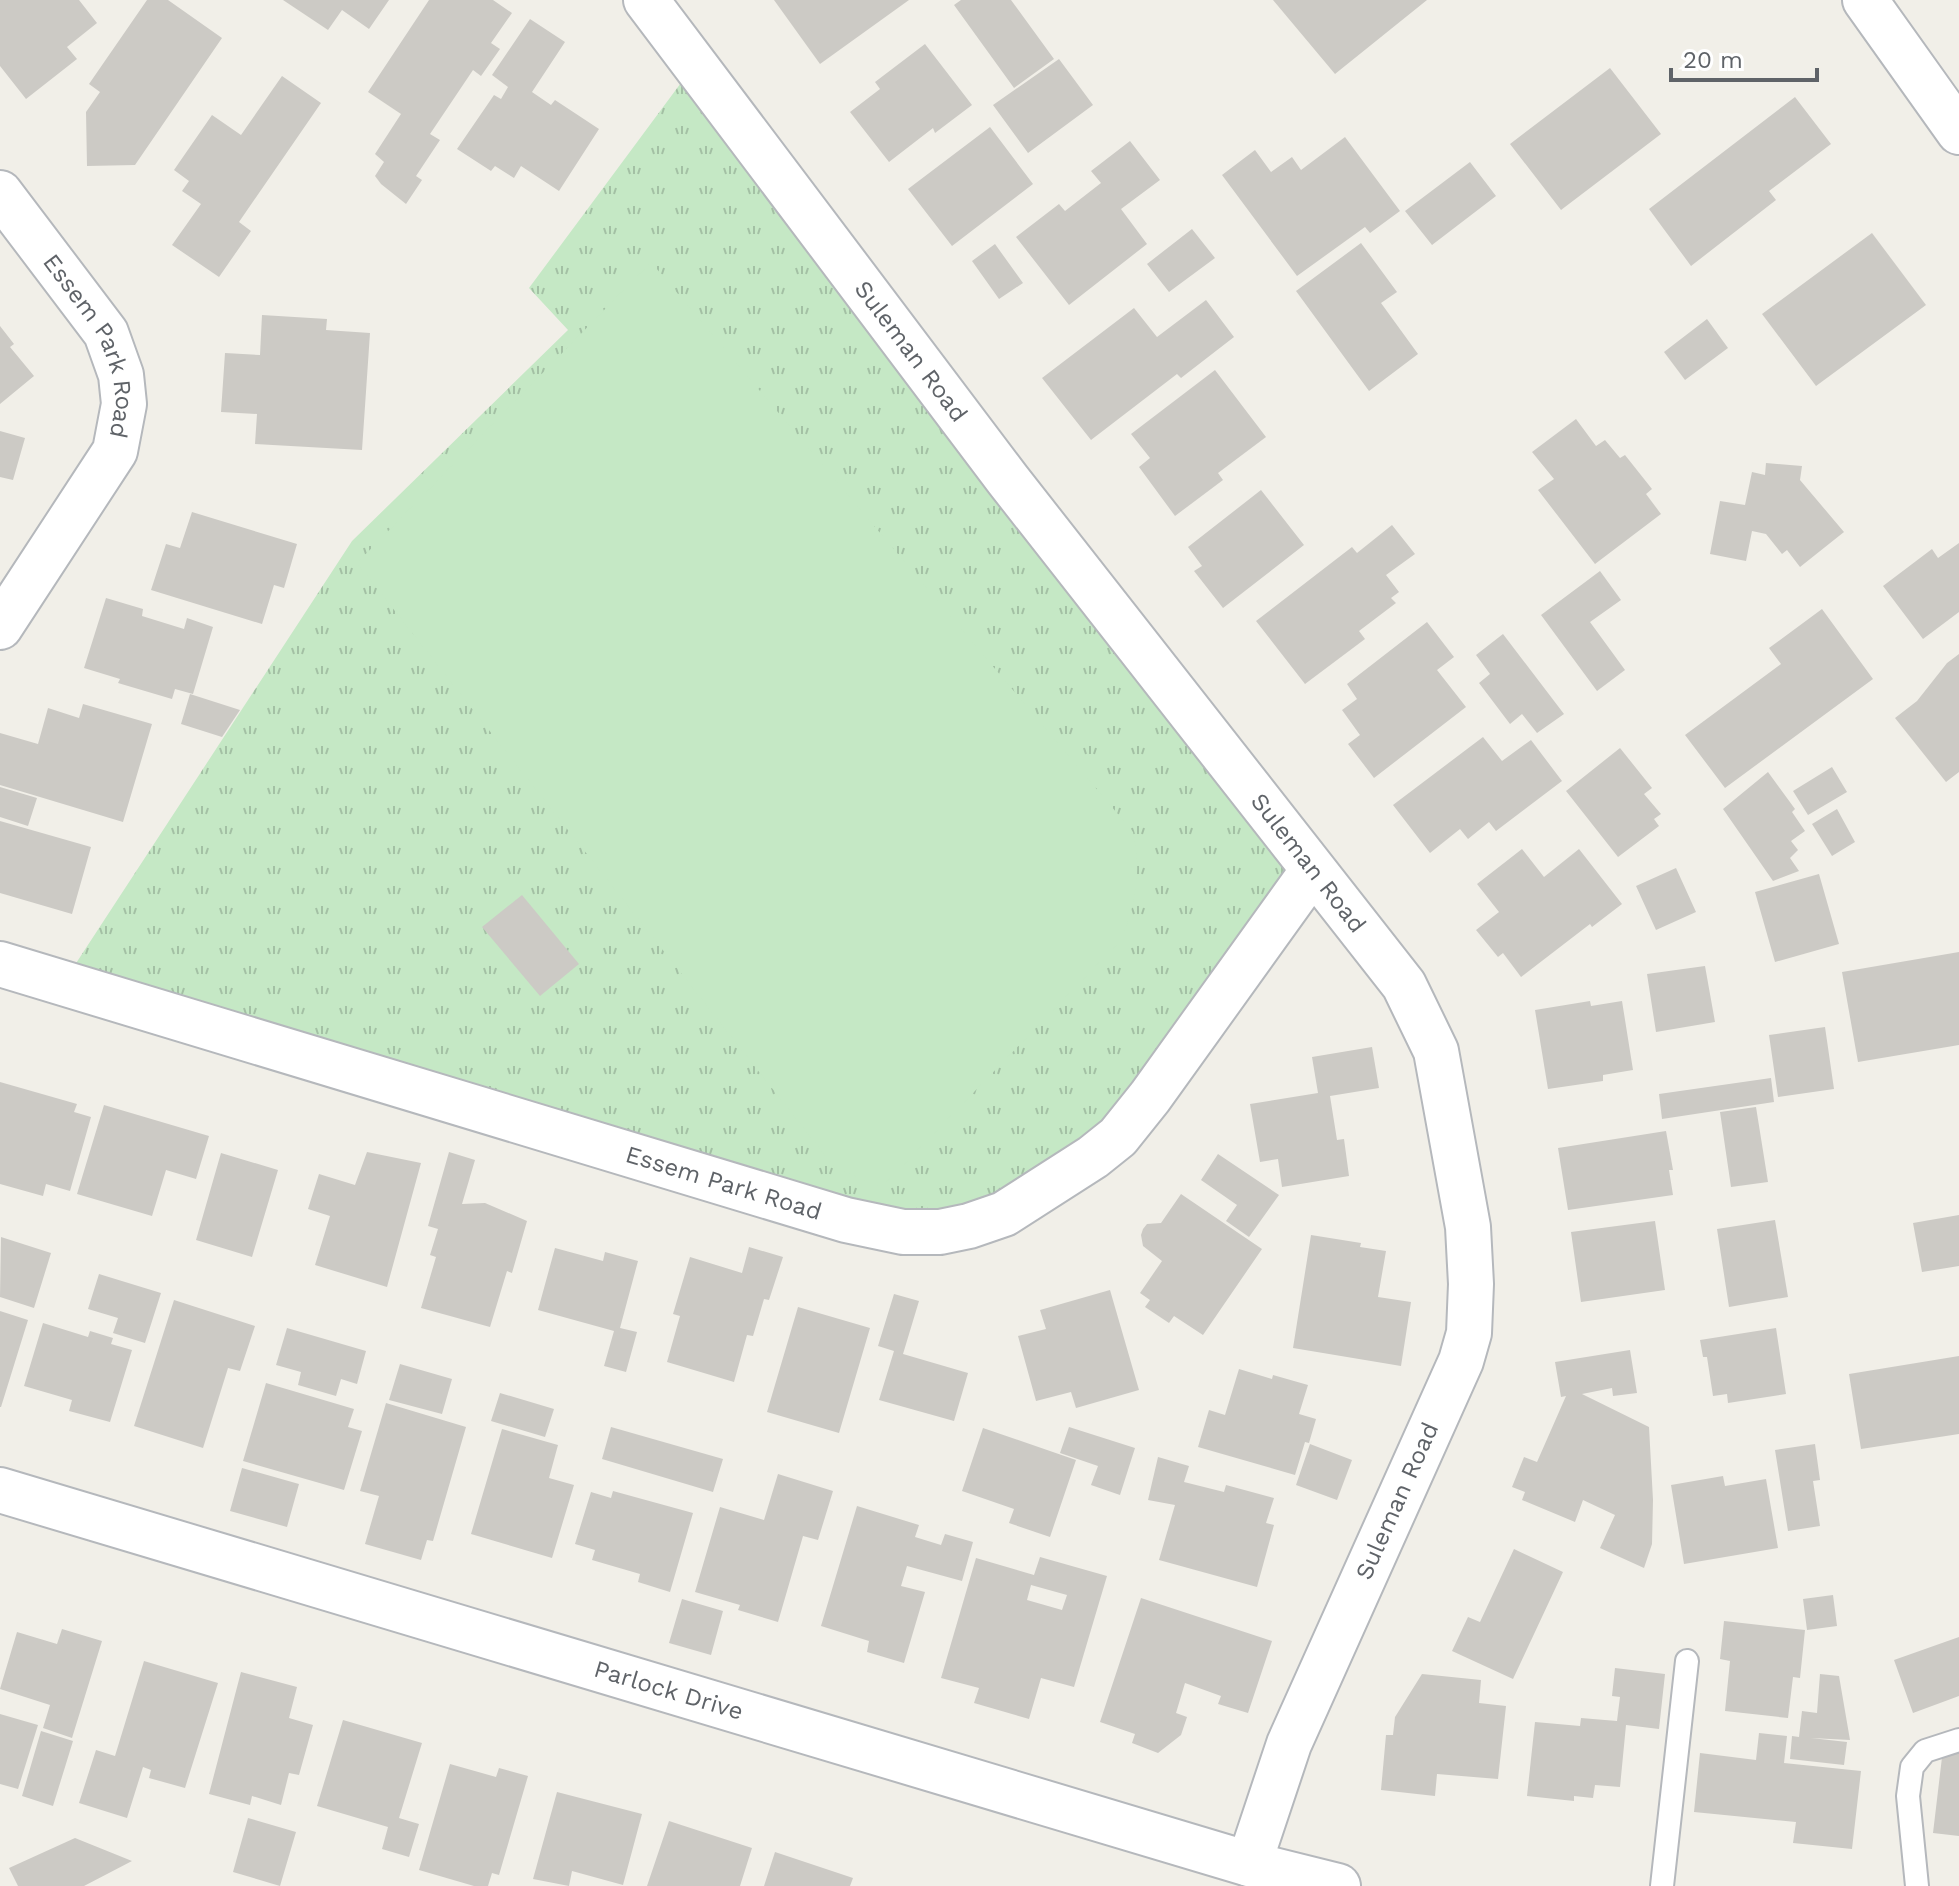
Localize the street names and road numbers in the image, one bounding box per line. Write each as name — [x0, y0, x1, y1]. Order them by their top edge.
street label: Essem Park Road — [37, 249, 139, 440]
street label: Suleman Road — [849, 275, 973, 427]
street label: Suleman Road — [1245, 788, 1372, 938]
street label: Essem Park Road — [622, 1140, 825, 1226]
street label: Suleman Road — [1350, 1418, 1444, 1584]
street label: Parlock Drive — [591, 1655, 747, 1726]

